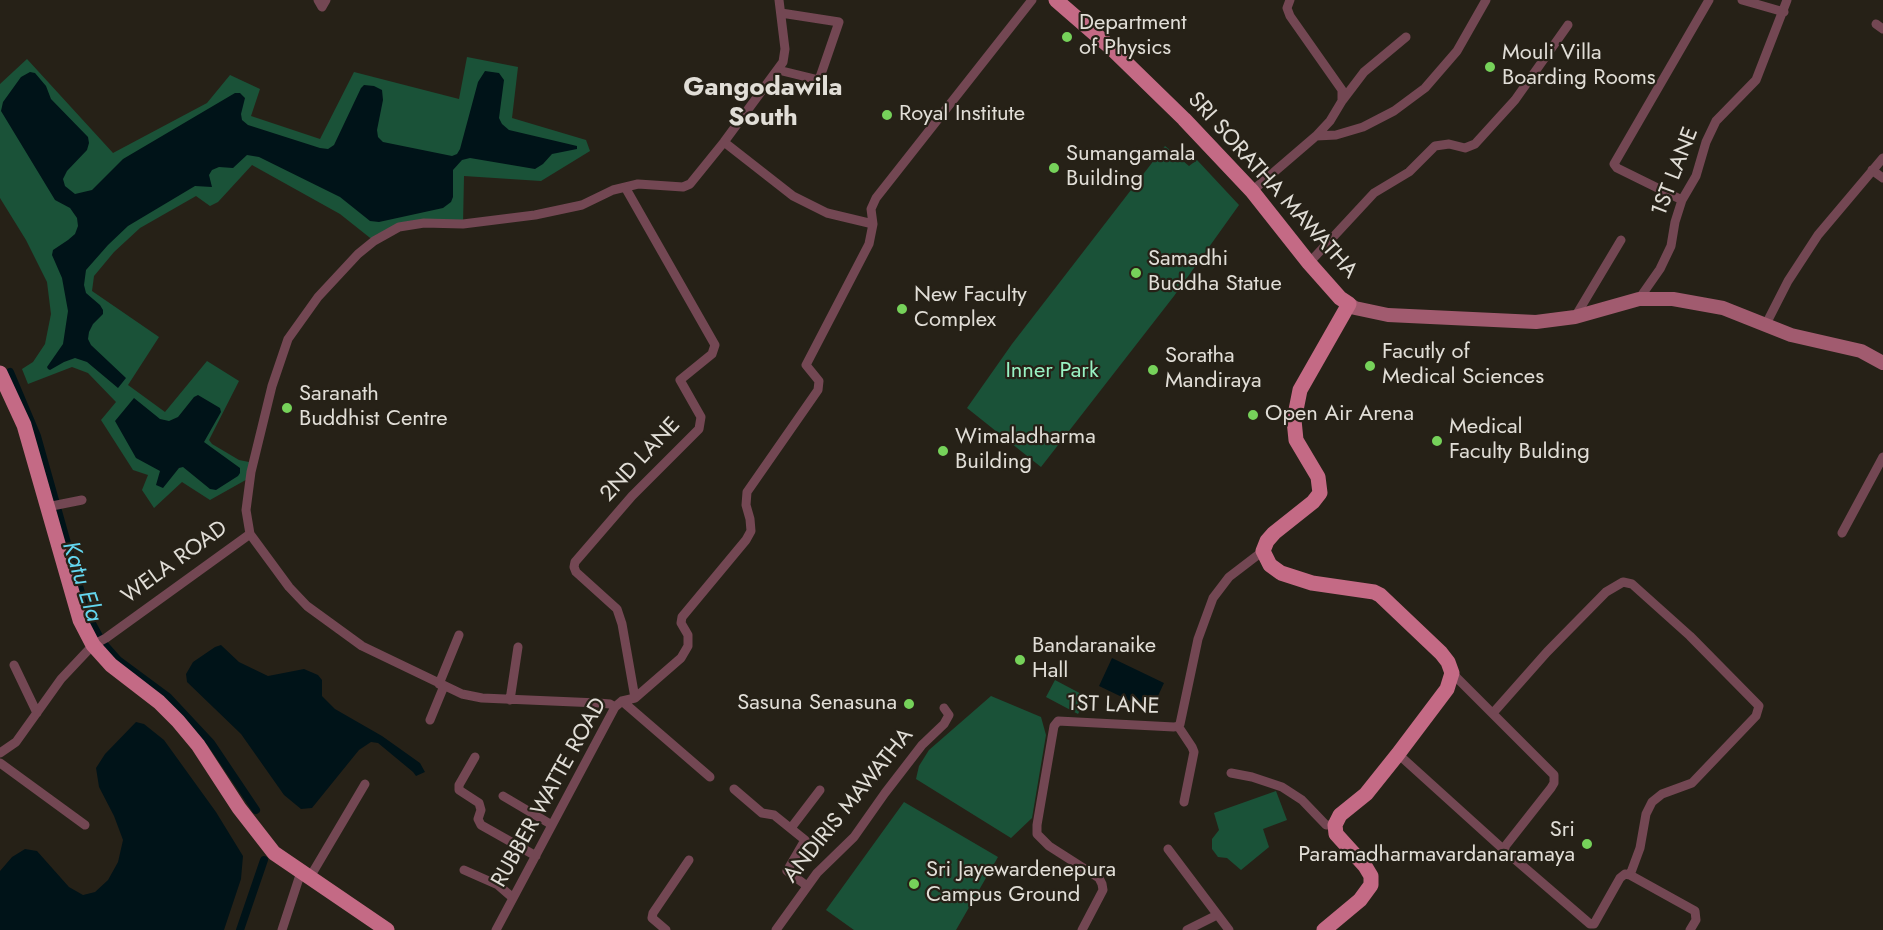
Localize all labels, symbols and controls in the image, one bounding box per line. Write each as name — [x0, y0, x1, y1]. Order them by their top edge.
place label: Department of Physics — [1079, 11, 1187, 62]
marker: Department of Physics — [1060, 30, 1074, 44]
place label: Mouli Villa Boarding Rooms — [1502, 41, 1656, 92]
marker: Mouli Villa Boarding Rooms — [1483, 60, 1497, 74]
district label: Gangodawila South — [683, 73, 843, 134]
street label: SRI SORATHA MAWATHA — [1181, 87, 1363, 285]
place label: Royal Institute — [899, 102, 1025, 128]
marker: Royal Institute — [880, 108, 894, 122]
street label: 1ST LANE — [1647, 124, 1705, 220]
place label: Sumangamala Building — [1066, 142, 1195, 194]
marker: Sumangamala Building — [1047, 161, 1061, 175]
place label: Samadhi Buddha Statue — [1148, 247, 1282, 298]
marker: Samadhi Buddha Statue — [1129, 266, 1143, 280]
place label: New Faculty Complex — [914, 283, 1027, 334]
marker: New Faculty Complex — [895, 302, 909, 316]
place label: Facutly of Medical Sciences — [1382, 340, 1544, 392]
place label: Soratha Mandiraya — [1165, 344, 1261, 396]
park label: Inner Park — [1005, 359, 1099, 385]
marker: Facutly of Medical Sciences — [1363, 359, 1377, 373]
marker: Soratha Mandiraya — [1146, 363, 1160, 377]
place label: Saranath Buddhist Centre — [299, 382, 448, 434]
marker: Saranath Buddhist Centre — [280, 401, 294, 415]
place label: Open Air Arena — [1265, 402, 1414, 428]
marker: Open Air Arena — [1246, 408, 1260, 422]
street label: 2ND LANE — [595, 412, 687, 508]
place label: Medical Faculty Bulding — [1449, 415, 1590, 466]
place label: Wimaladharma Building — [955, 425, 1096, 476]
marker: Medical Faculty Bulding — [1430, 434, 1444, 448]
marker: Wimaladharma Building — [936, 444, 950, 458]
street label: WELA ROAD — [117, 516, 233, 610]
water label: Katu Ela — [54, 538, 108, 626]
place label: Bandaranaike Hall — [1032, 634, 1156, 686]
marker: Bandaranaike Hall — [1013, 653, 1027, 667]
place label: Sasuna Senasuna — [737, 691, 897, 717]
street label: 1ST LANE — [1066, 691, 1160, 721]
street label: RUBBER WATTE ROAD — [487, 694, 613, 892]
marker: Sasuna Senasuna — [902, 697, 916, 711]
street label: ANDIRIS MAWATHA — [778, 723, 920, 889]
place label: Sri Paramadharmavardanaramaya — [1298, 818, 1575, 870]
marker: Sri Paramadharmavardanaramaya — [1580, 837, 1594, 851]
place label: Sri Jayewardenepura Campus Ground — [926, 858, 1116, 909]
marker: Sri Jayewardenepura Campus Ground — [907, 877, 921, 891]

